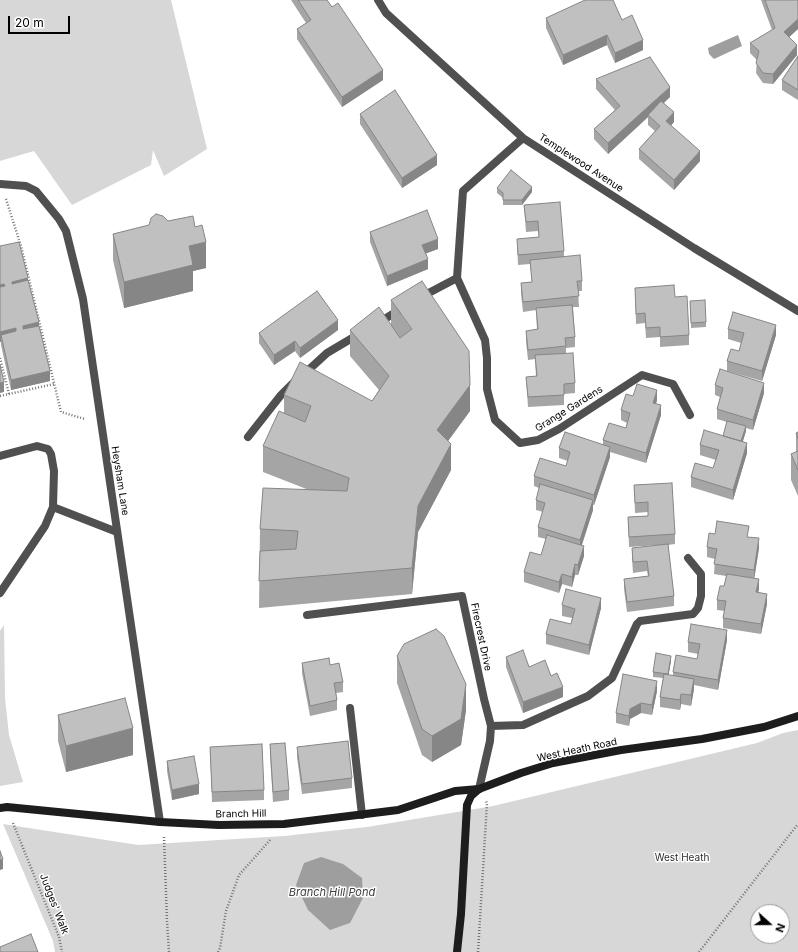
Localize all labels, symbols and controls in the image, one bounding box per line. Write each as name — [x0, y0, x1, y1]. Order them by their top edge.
scale bar — [10, 8, 72, 34]
text: 20 m — [15, 15, 44, 30]
street label: Templewood Avenue — [536, 131, 626, 195]
street label: Grange Gardens — [533, 383, 605, 435]
street label: Heysham Lane — [109, 445, 131, 517]
street label: Firecrest Drive — [468, 602, 494, 672]
street label: West Heath Road — [536, 736, 618, 764]
street label: Branch Hill — [215, 808, 267, 820]
park label: West Heath — [655, 852, 709, 864]
street label: Judges' Walk — [37, 872, 71, 936]
water label: Branch Hill Pond — [289, 886, 375, 900]
north arrow — [750, 904, 790, 944]
text: N — [772, 922, 788, 934]

